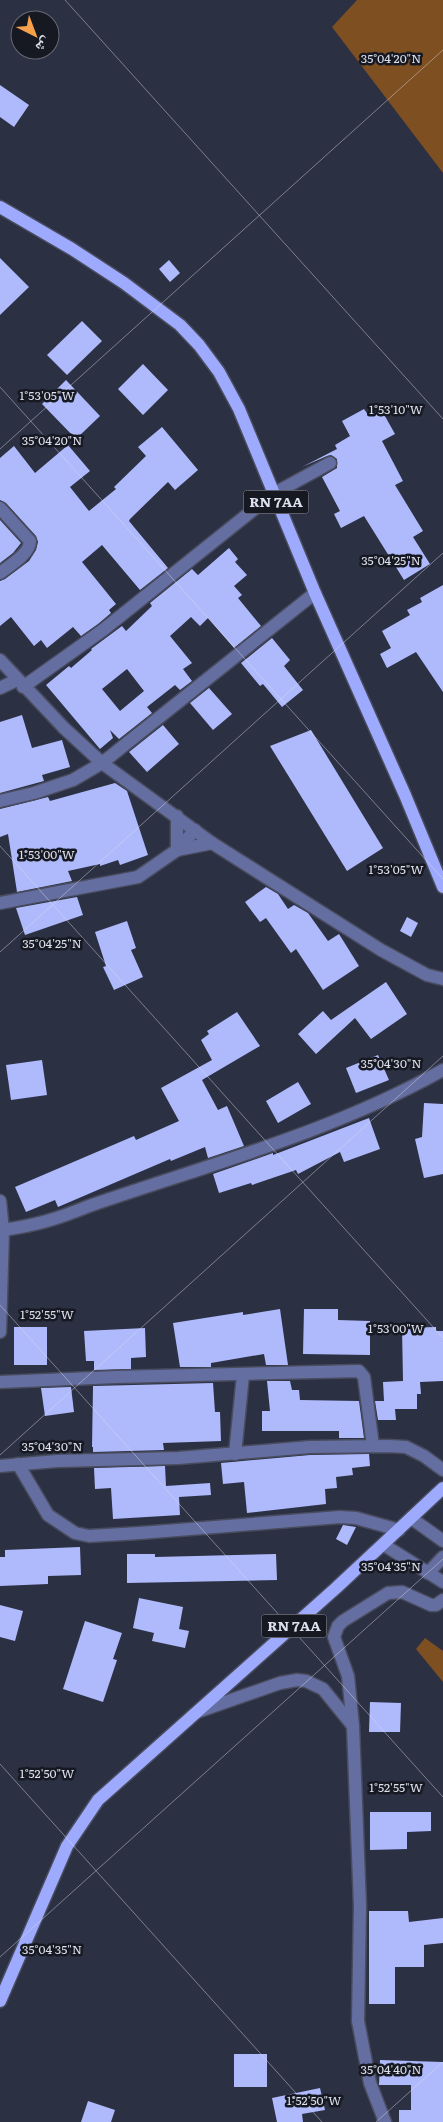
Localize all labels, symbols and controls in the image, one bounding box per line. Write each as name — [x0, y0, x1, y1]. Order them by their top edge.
north arrow — [10, 10, 60, 60]
text: ش — [32, 33, 57, 58]
text: 35°04'20"N — [361, 49, 421, 67]
text: 1°53'05"W — [19, 386, 75, 404]
text: 1°53'10"W — [369, 400, 423, 418]
text: 35°04'20"N — [22, 431, 82, 449]
road number: RN 7AA — [244, 491, 308, 514]
text: 35°04'25"N — [361, 551, 421, 569]
text: 1°53'00"W — [19, 845, 75, 863]
text: 1°53'05"W — [368, 860, 424, 878]
text: 35°04'25"N — [22, 934, 82, 952]
text: 35°04'30"N — [361, 1054, 421, 1072]
text: 1°52'55"W — [20, 1305, 74, 1323]
text: 1°53'00"W — [368, 1319, 424, 1337]
text: 35°04'30"N — [22, 1437, 82, 1455]
text: 35°04'35"N — [361, 1557, 421, 1575]
road number: RN 7AA — [262, 1614, 326, 1638]
text: 1°52'50"W — [20, 1764, 74, 1782]
text: 1°52'55"W — [369, 1778, 423, 1796]
text: 35°04'35"N — [22, 1940, 82, 1958]
text: 35°04'40"N — [360, 2060, 422, 2078]
text: 1°52'50"W — [287, 2091, 341, 2109]

